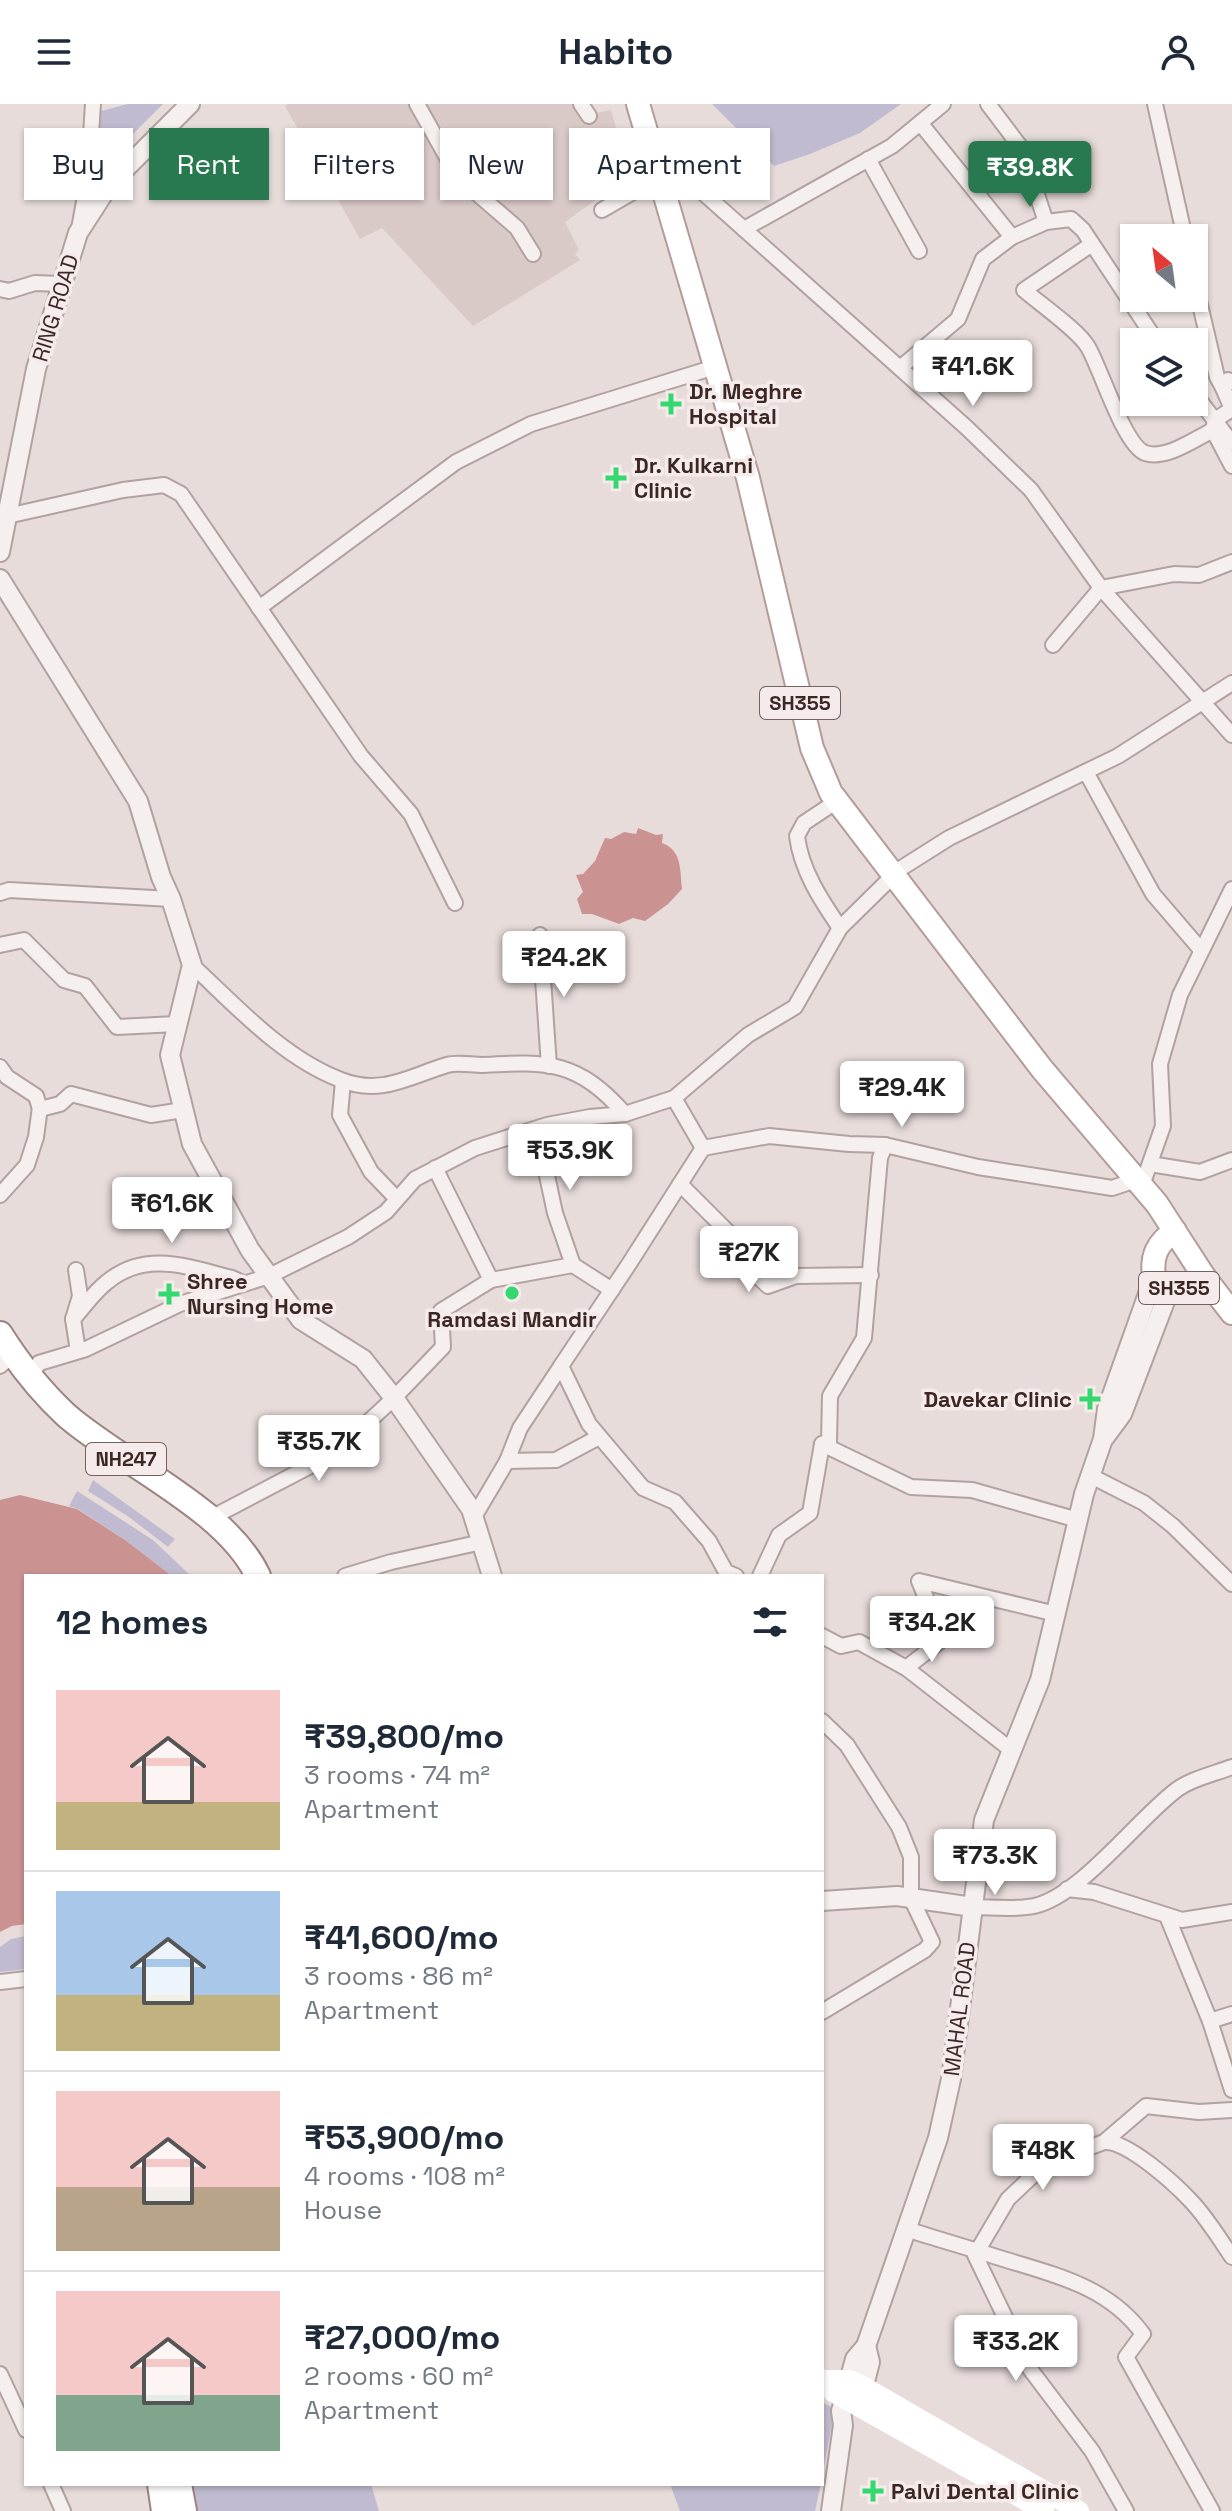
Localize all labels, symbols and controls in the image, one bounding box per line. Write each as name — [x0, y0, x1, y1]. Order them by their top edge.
text: Habito — [559, 29, 673, 75]
icon: menu — [32, 30, 76, 74]
icon: person — [1156, 30, 1200, 74]
chip: Buy — [24, 128, 133, 200]
chip: Rent — [149, 128, 269, 200]
chip: Filters — [285, 128, 424, 200]
chip: New — [440, 128, 553, 200]
chip: Apartment — [569, 128, 770, 200]
pin: ₹39.8K — [965, 141, 1095, 209]
text: ₹39.8K — [986, 150, 1074, 184]
north arrow — [1120, 224, 1208, 312]
map controls — [1120, 224, 1208, 416]
street label: RING ROAD — [25, 251, 85, 365]
button: layers — [1120, 328, 1208, 416]
pin: ₹41.6K — [908, 340, 1038, 408]
text: ₹41.6K — [931, 349, 1015, 383]
place label: Dr. Meghre Hospital — [689, 377, 803, 430]
marker: Dr. Meghre Hospital — [660, 393, 682, 415]
place label: Dr. Kulkarni Clinic — [634, 451, 753, 504]
marker: Dr. Kulkarni Clinic — [605, 467, 627, 489]
road number: SH355 — [760, 687, 840, 719]
pin: ₹24.2K — [499, 931, 629, 999]
text: ₹24.2K — [520, 940, 608, 974]
pin: ₹29.4K — [837, 1061, 967, 1129]
text: ₹29.4K — [858, 1070, 946, 1104]
pin: ₹53.9K — [505, 1124, 635, 1192]
text: ₹53.9K — [526, 1133, 614, 1167]
pin: ₹61.6K — [107, 1177, 237, 1245]
text: ₹61.6K — [130, 1186, 214, 1220]
pin: ₹27K — [702, 1226, 796, 1294]
text: ₹27K — [718, 1235, 780, 1269]
place label: Shree Nursing Home — [187, 1267, 334, 1320]
road number: SH355 — [1139, 1272, 1219, 1304]
marker: Shree Nursing Home — [158, 1283, 180, 1305]
marker: Ramdasi Mandir — [503, 1284, 521, 1302]
place label: Ramdasi Mandir — [427, 1305, 597, 1333]
place label: Davekar Clinic — [923, 1385, 1072, 1413]
marker: Davekar Clinic — [1079, 1388, 1101, 1410]
pin: ₹35.7K — [254, 1415, 384, 1483]
text: ₹35.7K — [276, 1424, 362, 1458]
road number: NH247 — [86, 1443, 166, 1475]
pin: ₹34.2K — [867, 1596, 997, 1664]
icon: filters — [748, 1600, 792, 1644]
text: 12 homes — [56, 1601, 208, 1644]
text: ₹34.2K — [888, 1605, 976, 1639]
text: ₹39,800/mo — [304, 1715, 504, 1758]
icon: home — [120, 1722, 216, 1818]
text: 3 rooms · 74 m² — [304, 1758, 490, 1792]
text: Apartment — [304, 1792, 439, 1826]
pin: ₹73.3K — [930, 1829, 1060, 1897]
text: ₹73.3K — [952, 1838, 1038, 1872]
text: ₹41,600/mo — [304, 1916, 499, 1959]
icon: home — [120, 1923, 216, 2019]
street label: MAHAL ROAD — [937, 1940, 981, 2078]
text: 3 rooms · 86 m² — [304, 1959, 493, 1993]
text: Apartment — [304, 1993, 439, 2027]
text: ₹53,900/mo — [304, 2116, 504, 2159]
icon: home — [120, 2123, 216, 2219]
pin: ₹48K — [996, 2124, 1090, 2192]
text: ₹48K — [1011, 2133, 1075, 2167]
text: 4 rooms · 108 m² — [304, 2159, 505, 2193]
text: House — [304, 2193, 382, 2227]
pin: ₹33.2K — [951, 2315, 1081, 2383]
text: ₹27,000/mo — [304, 2316, 500, 2359]
icon: home — [120, 2323, 216, 2419]
text: ₹33.2K — [972, 2324, 1060, 2358]
text: 2 rooms · 60 m² — [304, 2359, 493, 2393]
text: Apartment — [304, 2393, 439, 2427]
place label: Palvi Dental Clinic — [891, 2477, 1079, 2505]
marker: Palvi Dental Clinic — [862, 2480, 884, 2502]

